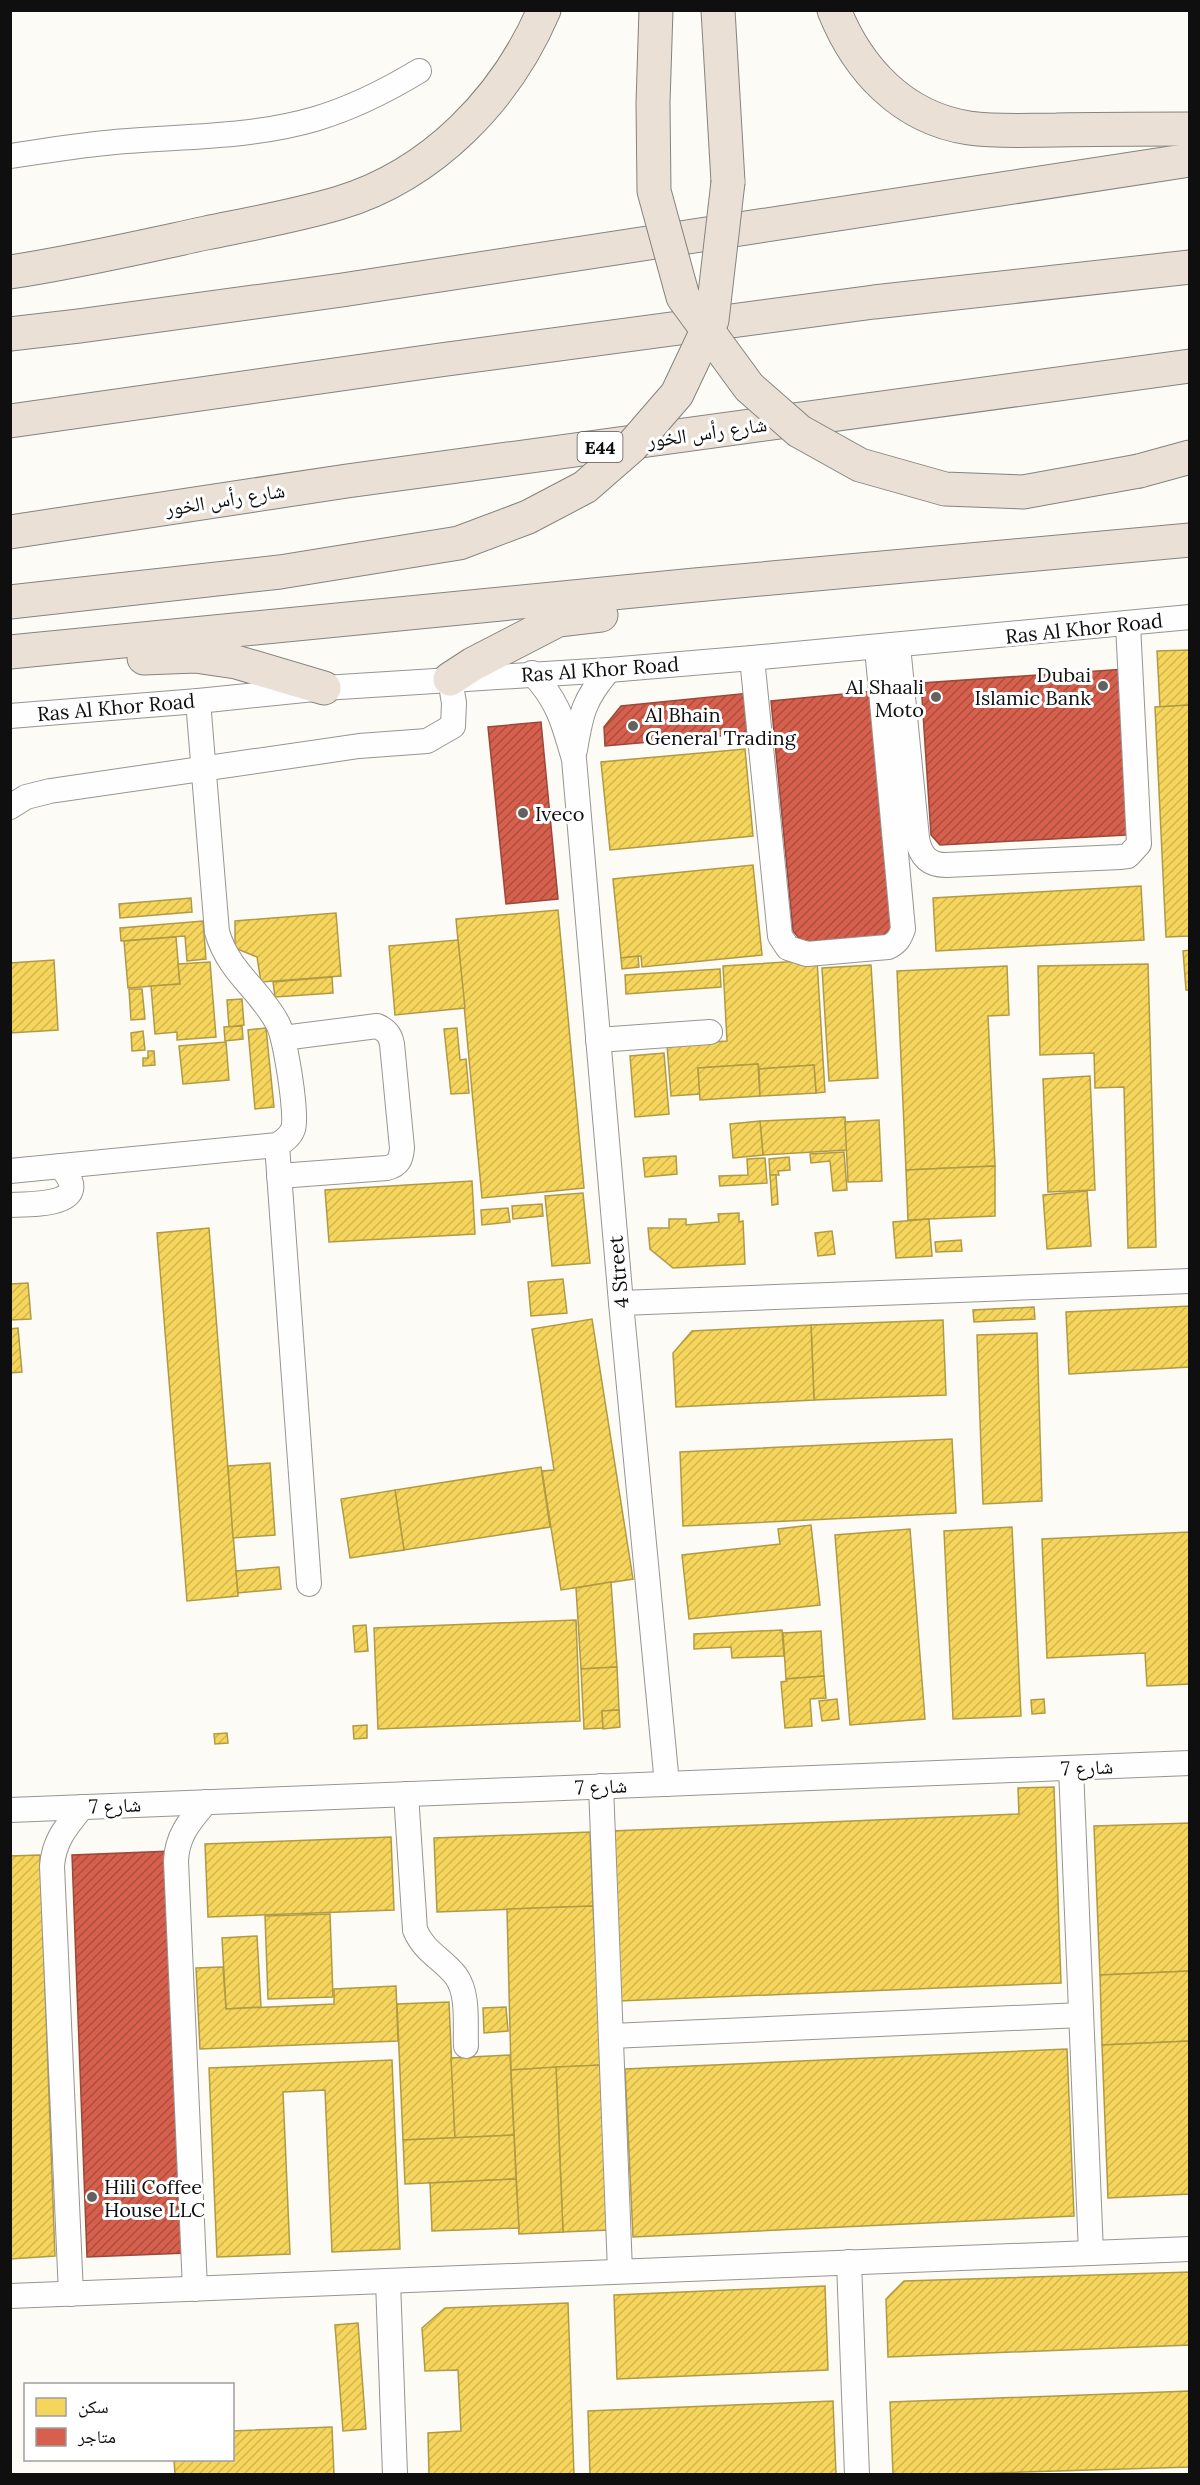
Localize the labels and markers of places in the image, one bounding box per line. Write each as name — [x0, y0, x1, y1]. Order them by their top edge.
place label: Dubai Islamic Bank — [974, 662, 1091, 710]
place label: Al Shaali Moto — [845, 674, 924, 722]
marker: Dubai Islamic Bank — [1096, 679, 1110, 693]
marker: Al Shaali Moto — [929, 690, 943, 704]
place label: Al Bhain General Trading — [644, 702, 797, 750]
marker: Al Bhain General Trading — [626, 719, 640, 733]
place label: Iveco — [535, 801, 584, 826]
marker: Iveco — [516, 806, 530, 820]
place label: Hili Coffee House LLC — [104, 2174, 205, 2222]
marker: Hili Coffee House LLC — [85, 2190, 99, 2204]

